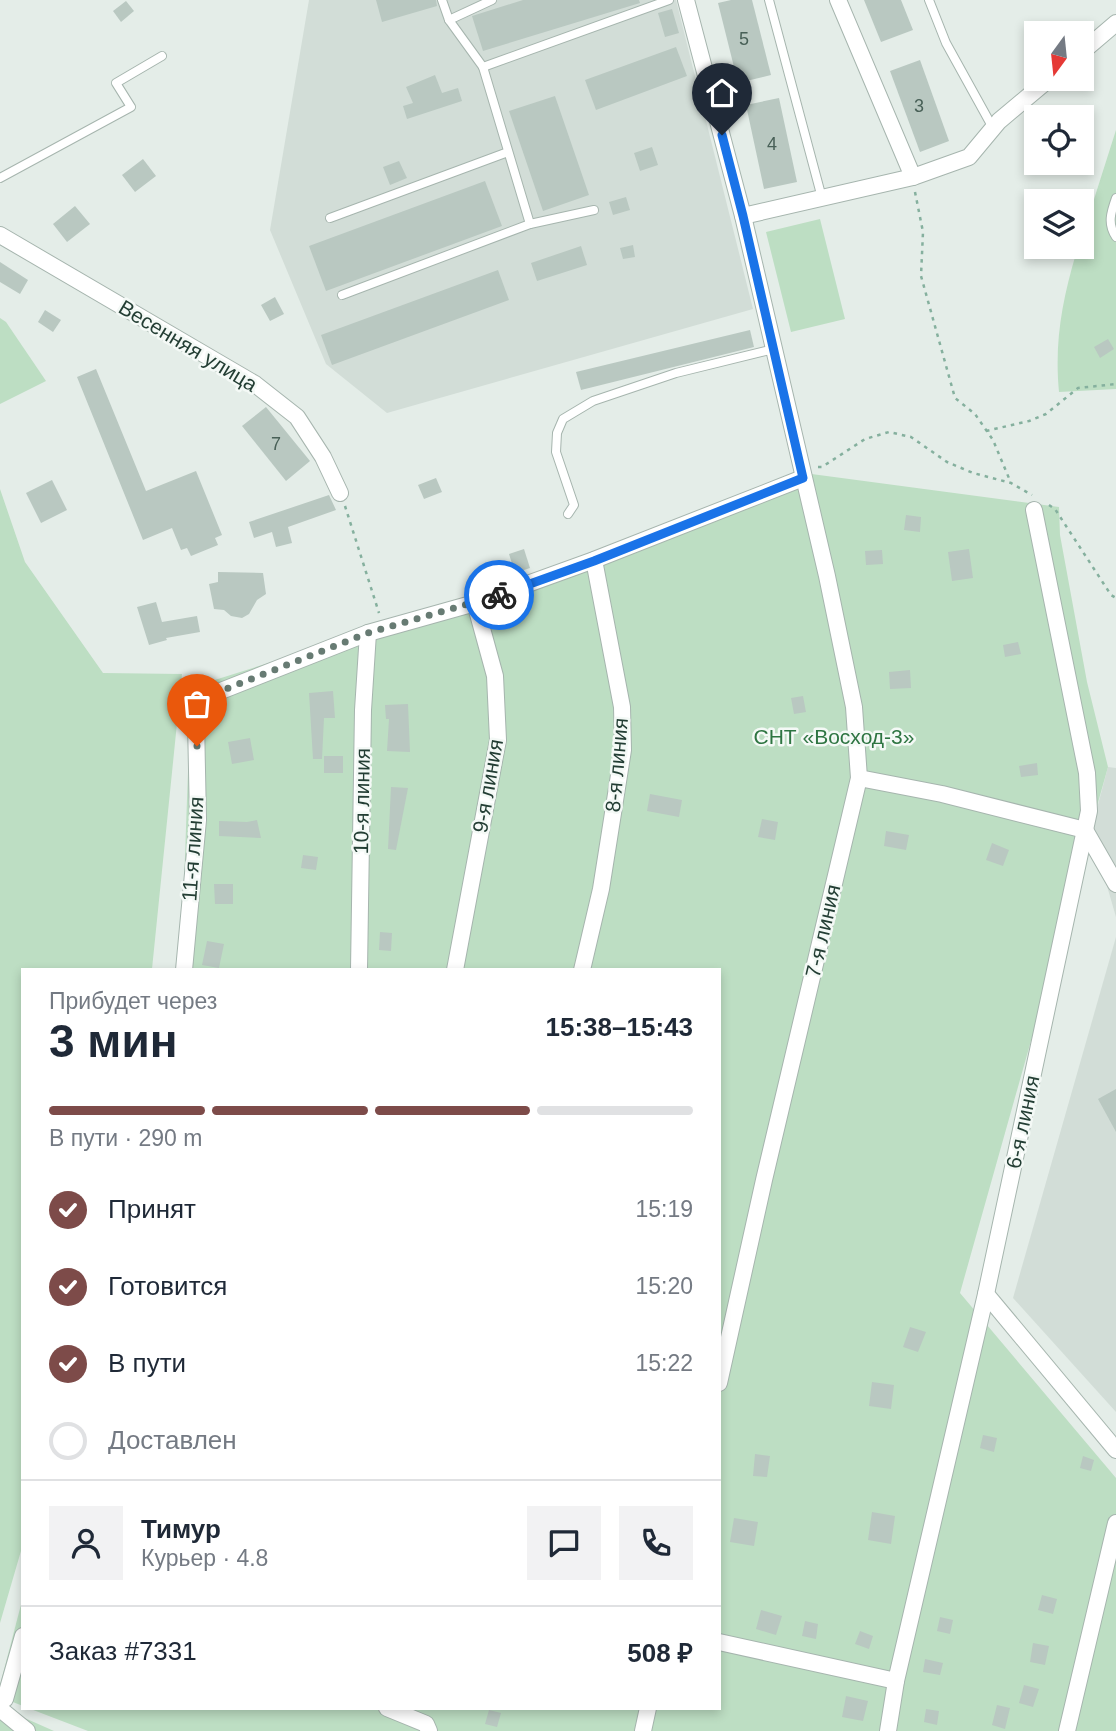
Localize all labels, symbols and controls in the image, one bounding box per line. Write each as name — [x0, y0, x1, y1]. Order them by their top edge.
north arrow — [1024, 21, 1094, 91]
map controls — [1024, 21, 1094, 259]
house number: 5 — [739, 29, 749, 49]
pin — [692, 63, 752, 135]
icon: home — [703, 74, 741, 112]
house number: 3 — [914, 96, 924, 116]
button: locate — [1024, 105, 1094, 175]
house number: 4 — [767, 134, 777, 154]
button: layers — [1024, 189, 1094, 259]
street label: Весенняя улица — [115, 295, 262, 396]
house number: 7 — [271, 434, 281, 454]
courier — [464, 560, 534, 630]
icon: bike — [480, 576, 518, 614]
pin — [167, 674, 227, 746]
icon: bag — [178, 685, 216, 723]
street label: 8-я линия — [601, 717, 632, 813]
park label: СНТ «Восход-3» — [754, 725, 914, 748]
street label: 9-я линия — [468, 737, 507, 834]
street label: 10-я линия — [349, 748, 374, 854]
street label: 11-я линия — [177, 796, 208, 902]
street label: 7-я линия — [801, 882, 844, 980]
text: Прибудет через — [49, 988, 217, 1014]
text: 15:38–15:43 — [546, 1012, 693, 1042]
text: 3 мин — [49, 1015, 177, 1067]
street label: 6-я линия — [1001, 1073, 1044, 1171]
text: В пути · 290 m — [49, 1125, 202, 1151]
icon: check — [49, 1191, 87, 1229]
text: Принят — [108, 1194, 196, 1224]
text: 15:19 — [635, 1196, 693, 1222]
icon: check — [49, 1268, 87, 1306]
text: Готовится — [108, 1271, 227, 1301]
text: 15:20 — [635, 1273, 693, 1299]
icon: check — [49, 1345, 87, 1383]
text: В пути — [108, 1348, 186, 1378]
text: 15:22 — [635, 1350, 693, 1376]
text: Доставлен — [108, 1425, 237, 1455]
button: person — [49, 1506, 123, 1580]
button: chat — [527, 1506, 601, 1580]
button: phone — [619, 1506, 693, 1580]
text: Тимур — [141, 1514, 221, 1544]
text: Курьер · 4.8 — [141, 1545, 268, 1571]
text: Заказ #7331 — [49, 1636, 197, 1666]
text: 508 ₽ — [627, 1638, 693, 1668]

